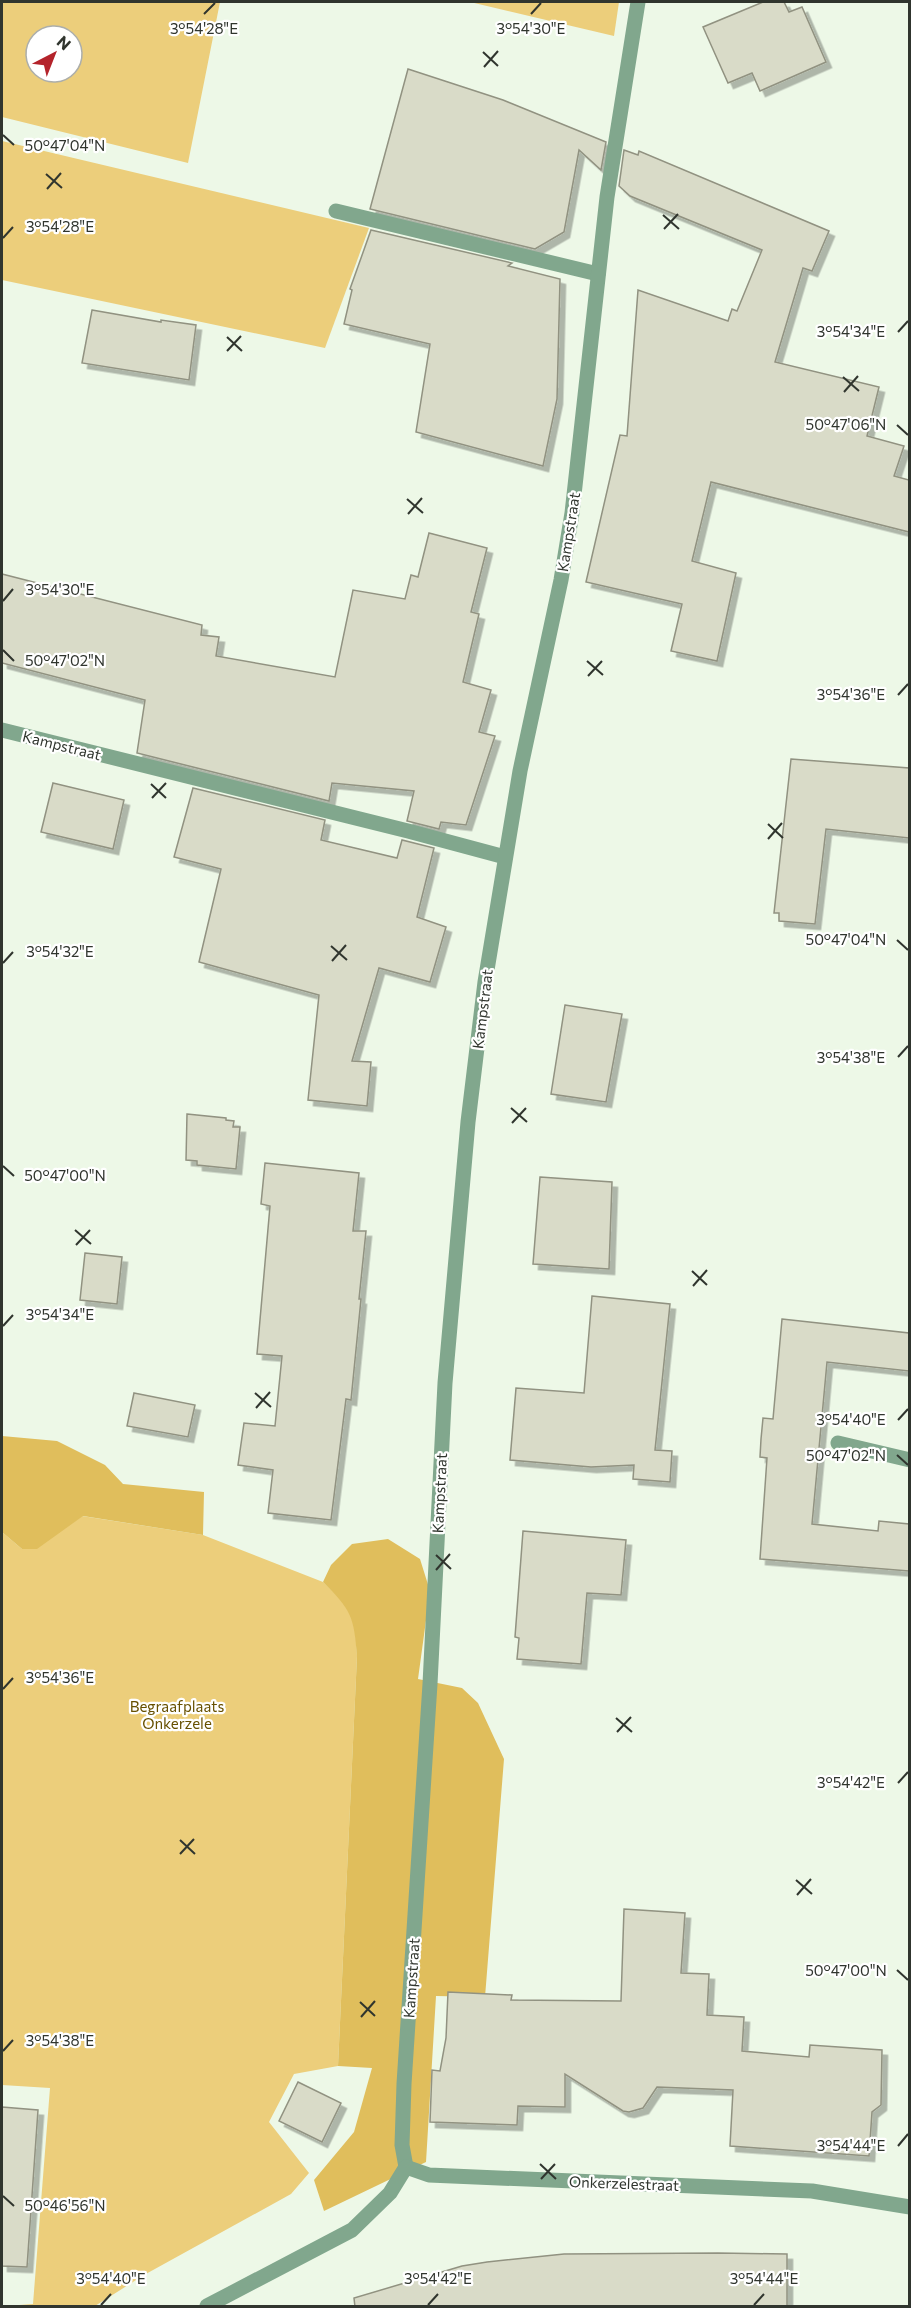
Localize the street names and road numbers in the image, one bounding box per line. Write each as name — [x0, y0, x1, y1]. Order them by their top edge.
street label: Kampstraat — [553, 491, 583, 573]
street label: Kampstraat — [21, 727, 103, 763]
street label: Kampstraat — [468, 968, 496, 1050]
street label: Kampstraat — [428, 1452, 450, 1534]
street label: Kampstraat — [399, 1937, 423, 2019]
street label: Onkerzelestraat — [569, 2172, 679, 2194]

